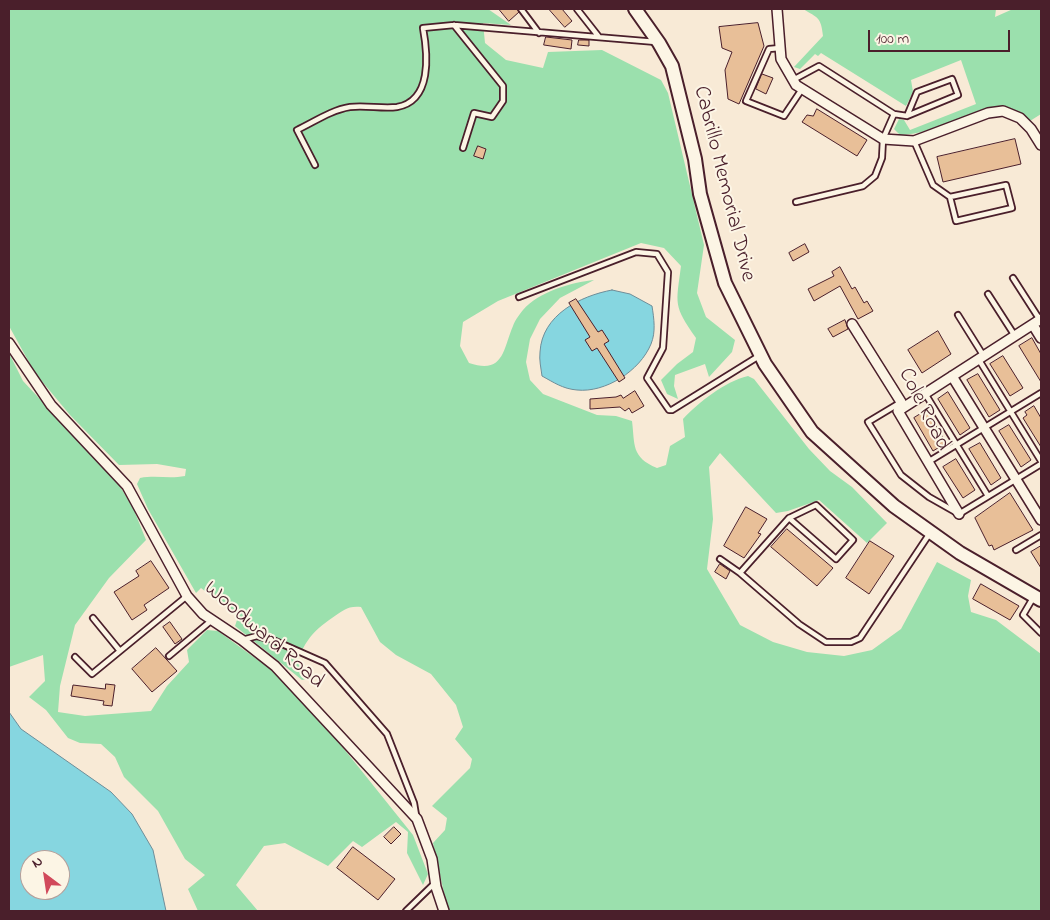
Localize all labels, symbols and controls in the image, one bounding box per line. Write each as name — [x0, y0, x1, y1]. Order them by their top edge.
scale bar — [870, 20, 1012, 52]
text: 100 m — [876, 28, 909, 50]
street label: Cabrillo Memorial Drive — [686, 84, 760, 284]
street label: Cole Road — [891, 364, 955, 456]
street label: Woodward Road — [197, 576, 329, 696]
north arrow — [20, 850, 70, 900]
text: N — [28, 851, 47, 874]

